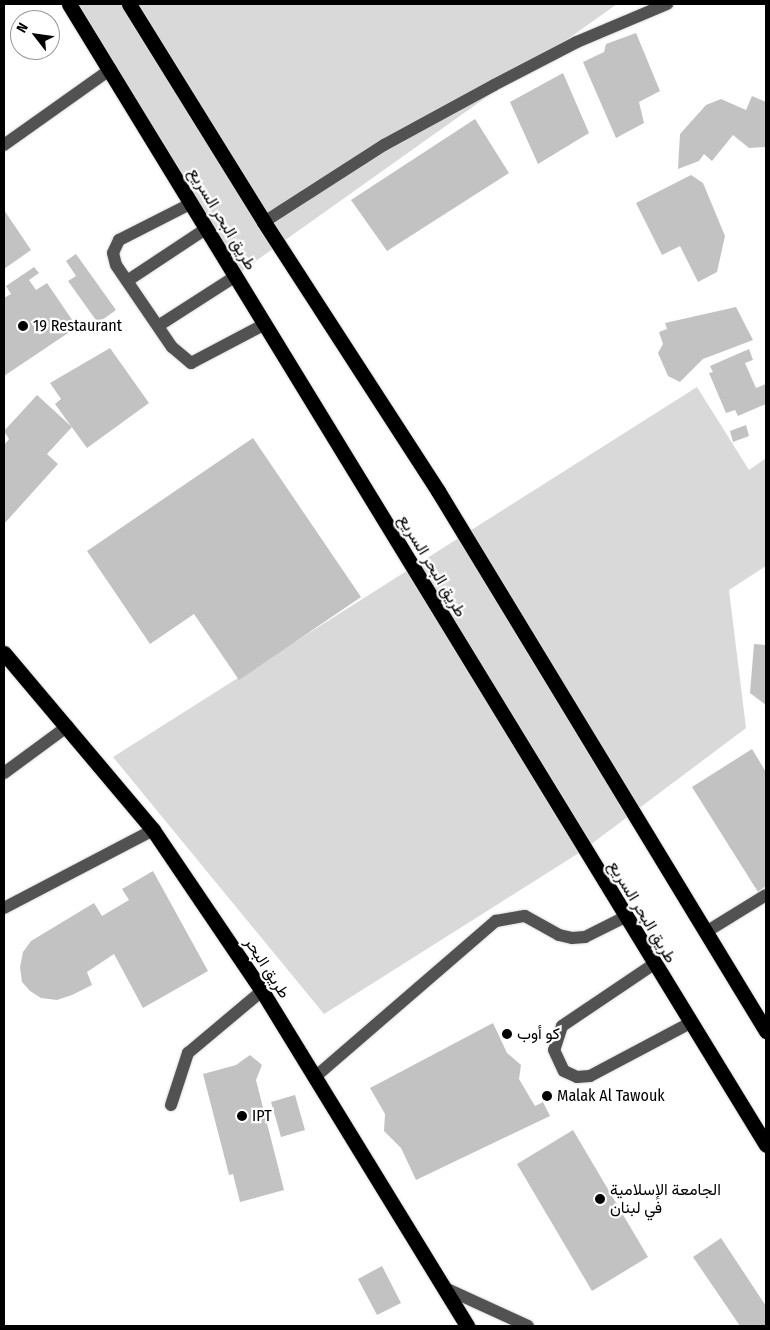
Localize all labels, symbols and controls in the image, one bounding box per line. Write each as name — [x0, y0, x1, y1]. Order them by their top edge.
north arrow — [10, 10, 60, 60]
text: N — [13, 20, 32, 36]
street label: طريق البحر السريع — [184, 164, 260, 274]
place label: 19 Restaurant — [33, 316, 122, 336]
marker: 19 Restaurant — [17, 320, 29, 332]
street label: طريق البحر السريع — [394, 511, 470, 621]
street label: طريق البحر السريع — [604, 857, 680, 967]
street label: طريق البحر — [240, 934, 294, 1002]
place label: كو أوب — [517, 1024, 560, 1044]
marker: كو أوب — [501, 1028, 513, 1040]
place label: Malak Al Tawouk — [557, 1086, 665, 1106]
marker: Malak Al Tawouk — [541, 1090, 553, 1102]
place label: IPT — [252, 1106, 272, 1126]
marker: IPT — [236, 1110, 248, 1122]
place label: الجامعة الإسلامية في لبنان — [610, 1180, 721, 1218]
marker: الجامعة الإسلامية في لبنان — [594, 1193, 606, 1205]

